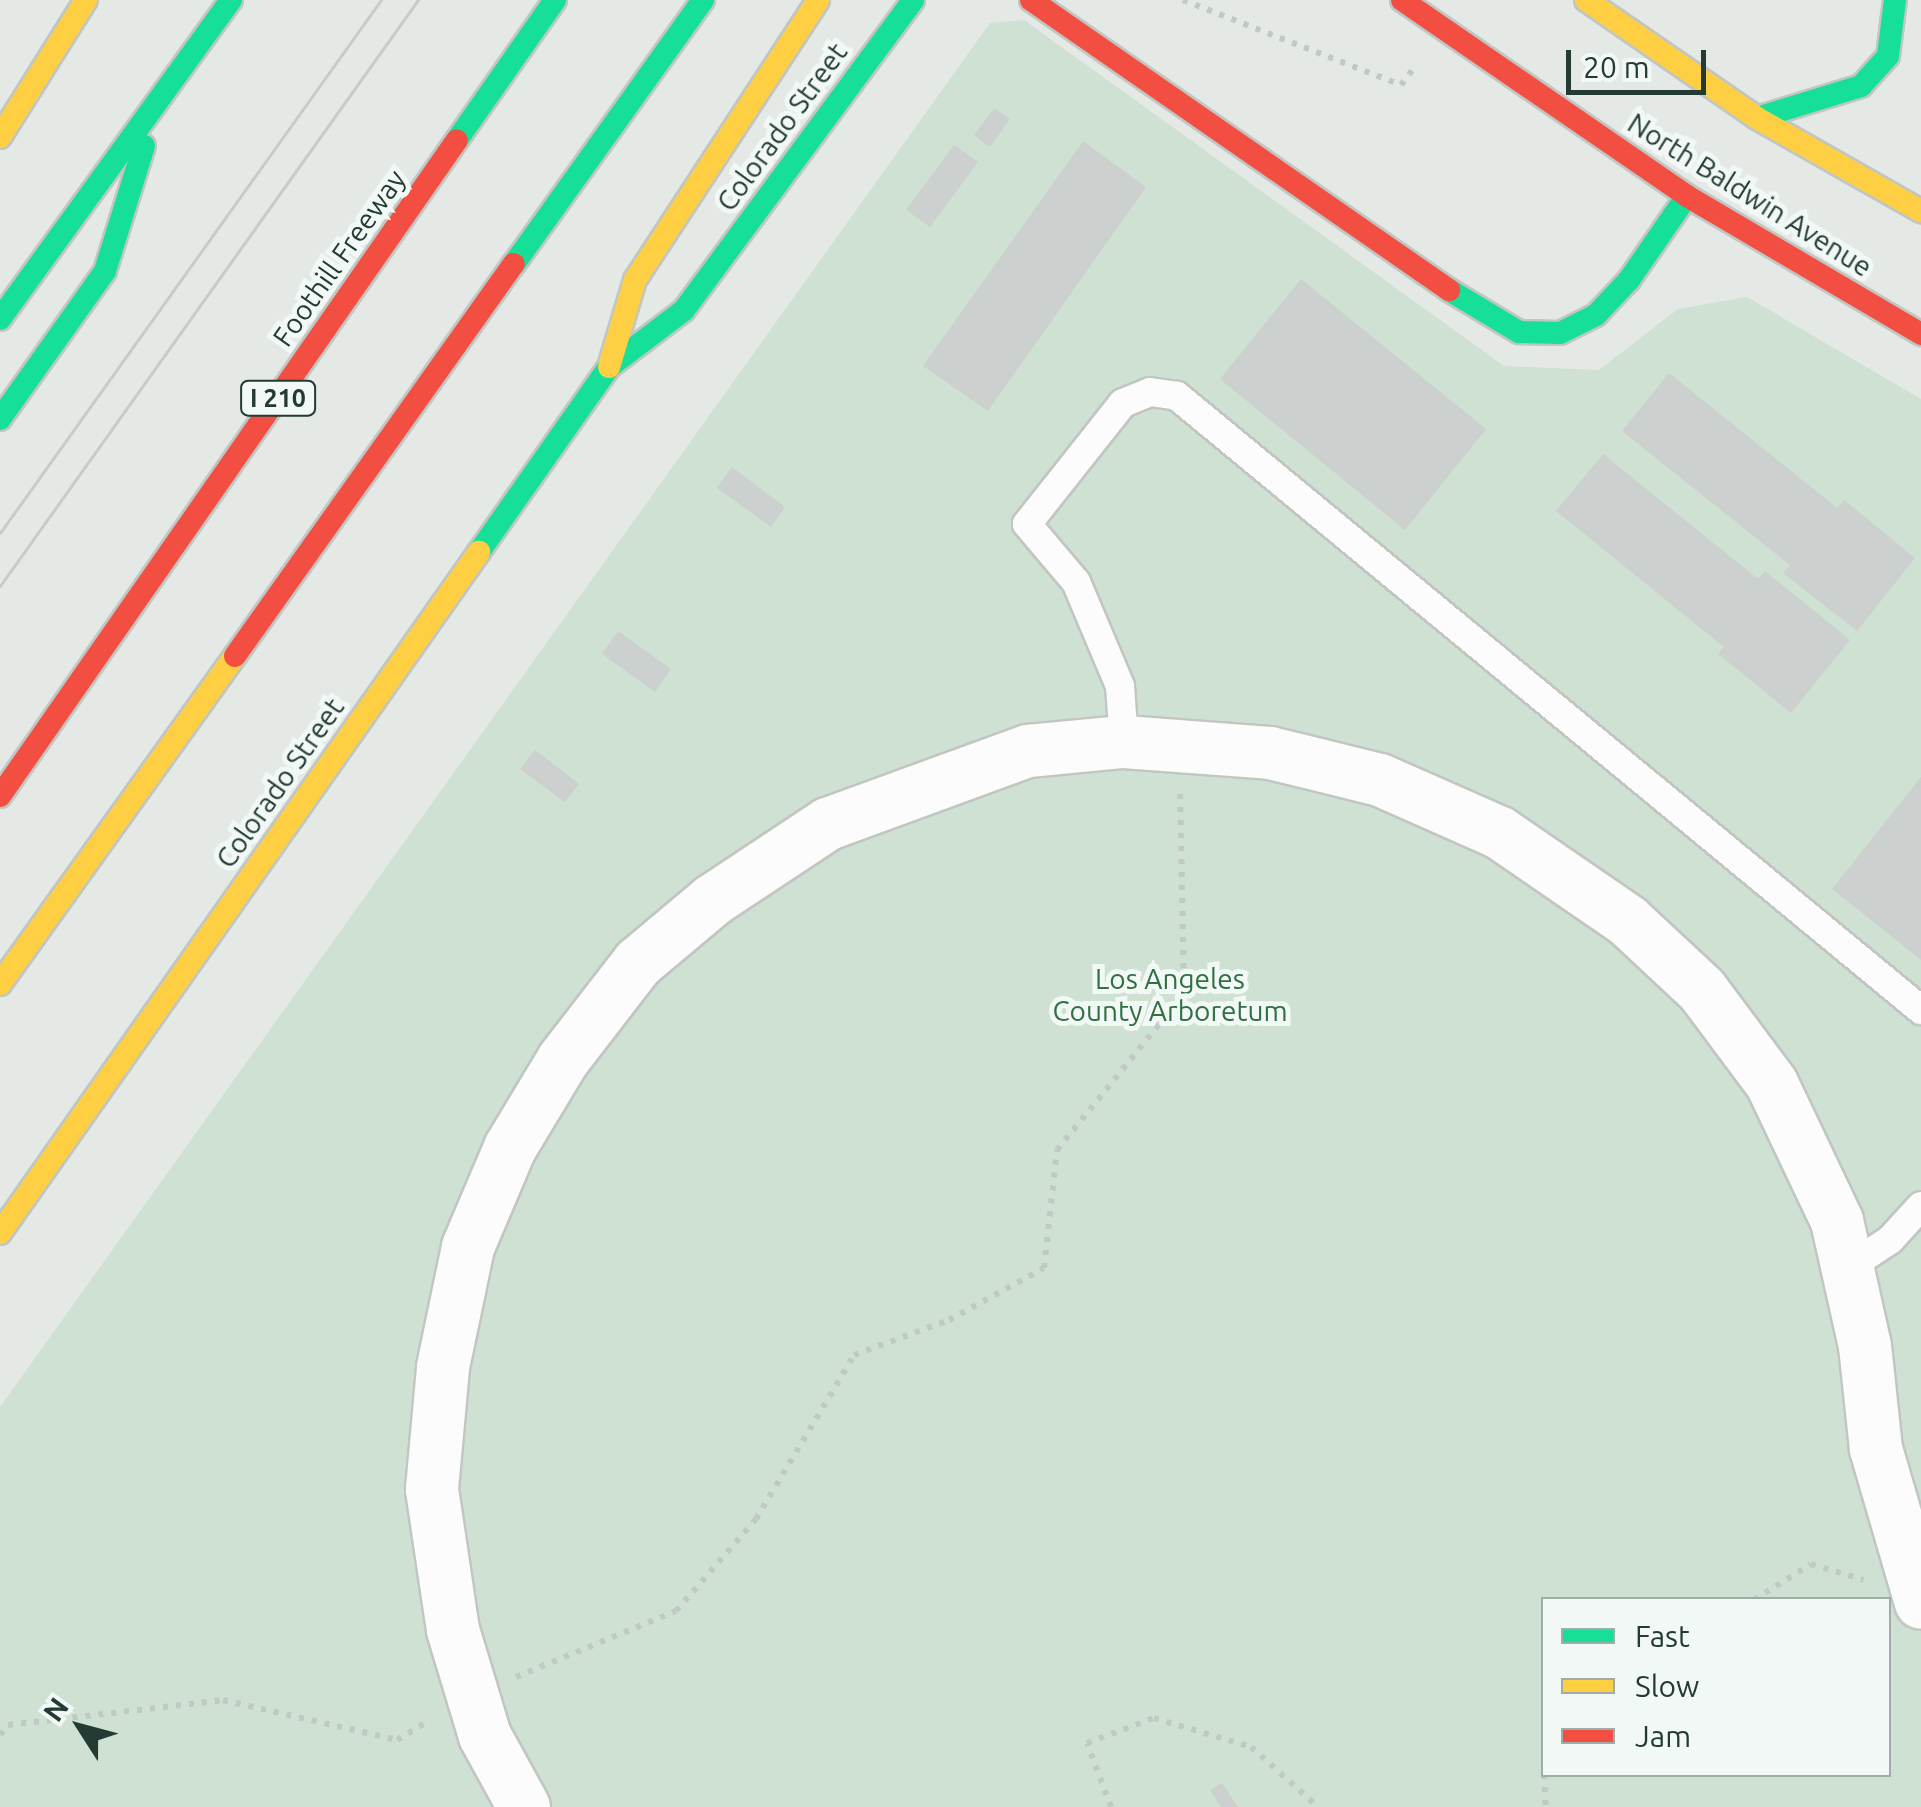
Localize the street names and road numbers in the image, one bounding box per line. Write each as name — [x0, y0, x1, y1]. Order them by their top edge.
street label: Colorado Street — [710, 36, 854, 218]
street label: North Baldwin Avenue — [1622, 106, 1878, 284]
street label: Foothill Freeway — [266, 163, 412, 353]
road number: I 210 — [238, 378, 318, 418]
street label: Colorado Street — [209, 692, 351, 874]

